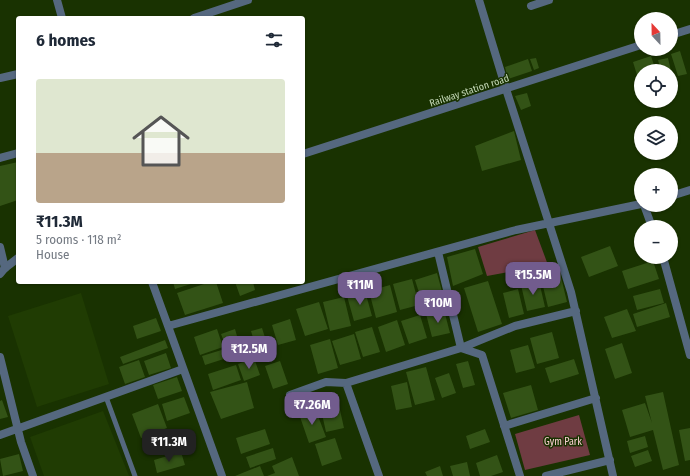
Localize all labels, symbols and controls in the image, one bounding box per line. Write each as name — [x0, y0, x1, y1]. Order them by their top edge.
north arrow — [634, 12, 678, 56]
map controls — [634, 12, 678, 264]
icon: filters — [263, 29, 285, 51]
text: 6 homes — [36, 30, 95, 51]
button: locate — [634, 64, 678, 108]
street label: Railway station road — [428, 72, 511, 109]
icon: home — [125, 105, 197, 177]
button: layers — [634, 116, 678, 160]
button: + — [634, 168, 678, 212]
text: ₹11.3M — [36, 211, 83, 232]
button: − — [634, 220, 678, 264]
text: 5 rooms · 118 m² — [36, 232, 121, 247]
text: House — [36, 247, 70, 262]
pin: ₹15.5M — [500, 262, 566, 296]
text: ₹15.5M — [514, 267, 552, 282]
pin: ₹11M — [336, 272, 384, 306]
text: ₹11M — [347, 277, 373, 292]
pin: ₹10M — [414, 290, 462, 324]
text: ₹10M — [424, 295, 452, 310]
pin: ₹12.5M — [216, 336, 282, 370]
text: ₹12.5M — [231, 341, 267, 356]
pin: ₹7.26M — [279, 392, 345, 426]
text: ₹7.26M — [293, 397, 331, 412]
pin: ₹11.3M — [136, 429, 202, 463]
text: ₹11.3M — [151, 434, 187, 449]
park label: Gym Park — [544, 436, 582, 448]

